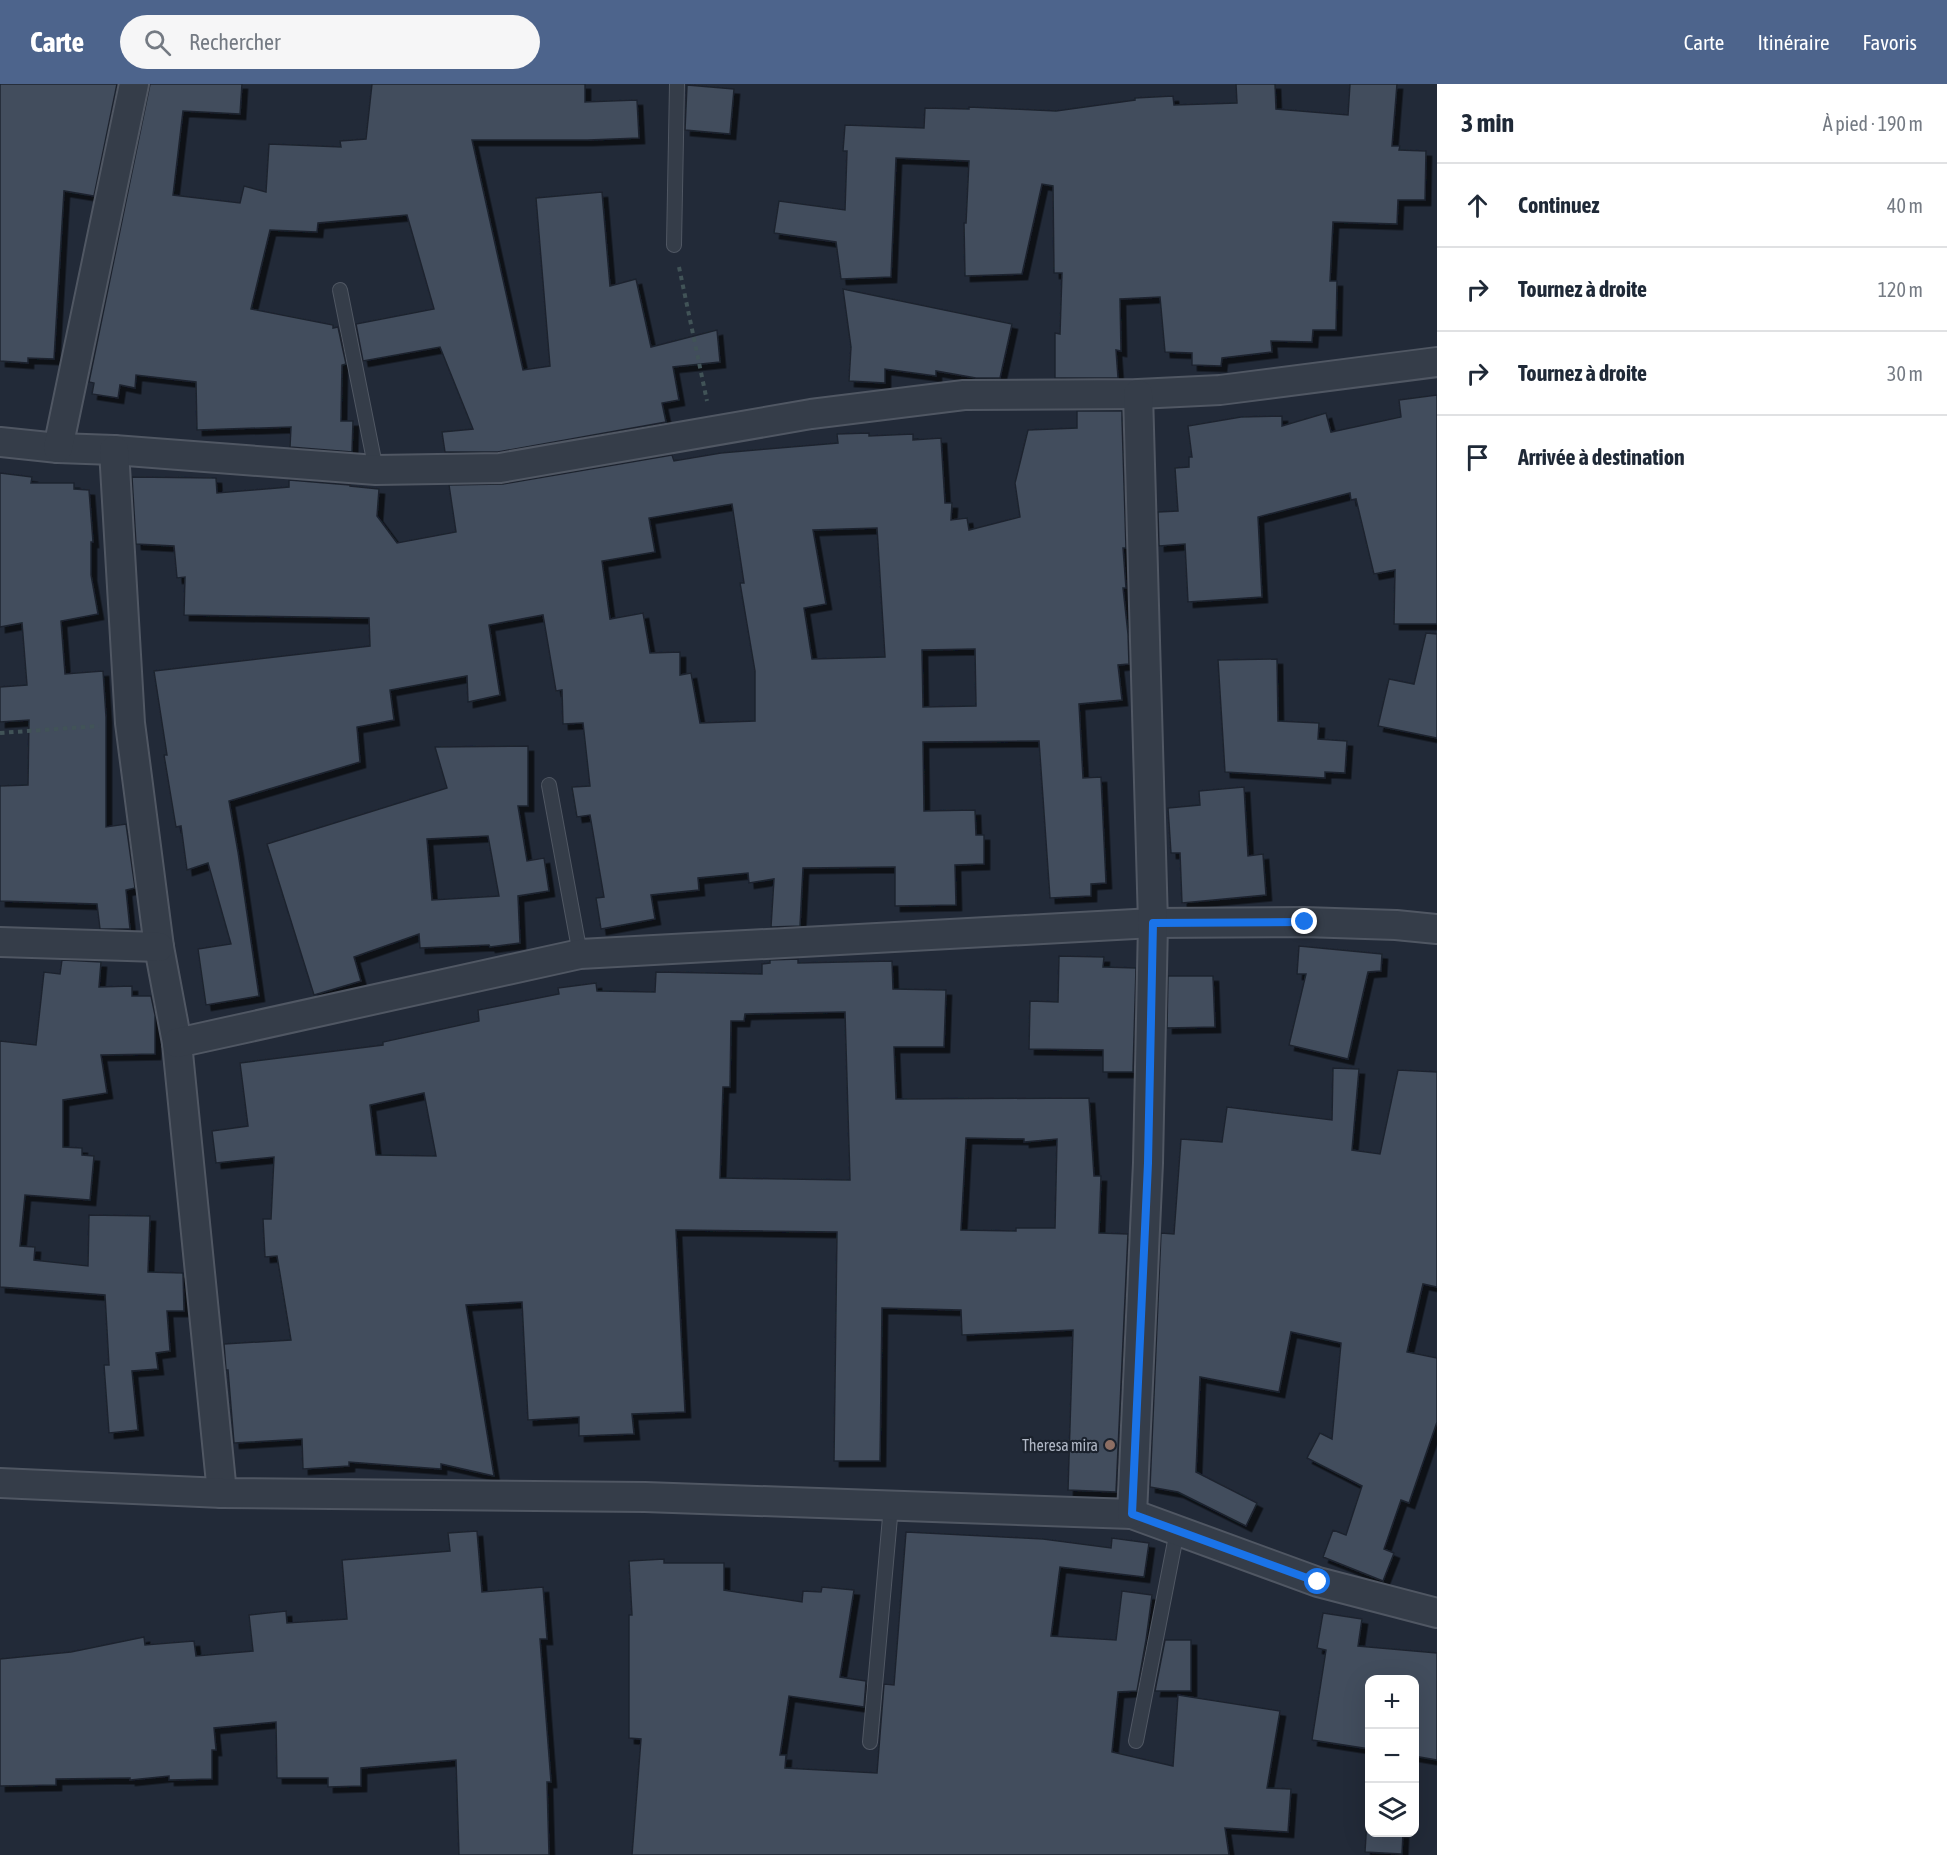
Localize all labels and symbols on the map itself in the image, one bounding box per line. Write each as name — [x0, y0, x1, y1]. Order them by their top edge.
route end — [1291, 908, 1317, 934]
place label: Theresa mira — [1022, 1436, 1098, 1454]
marker: Theresa mira — [1103, 1438, 1117, 1452]
route start — [1304, 1568, 1330, 1594]

